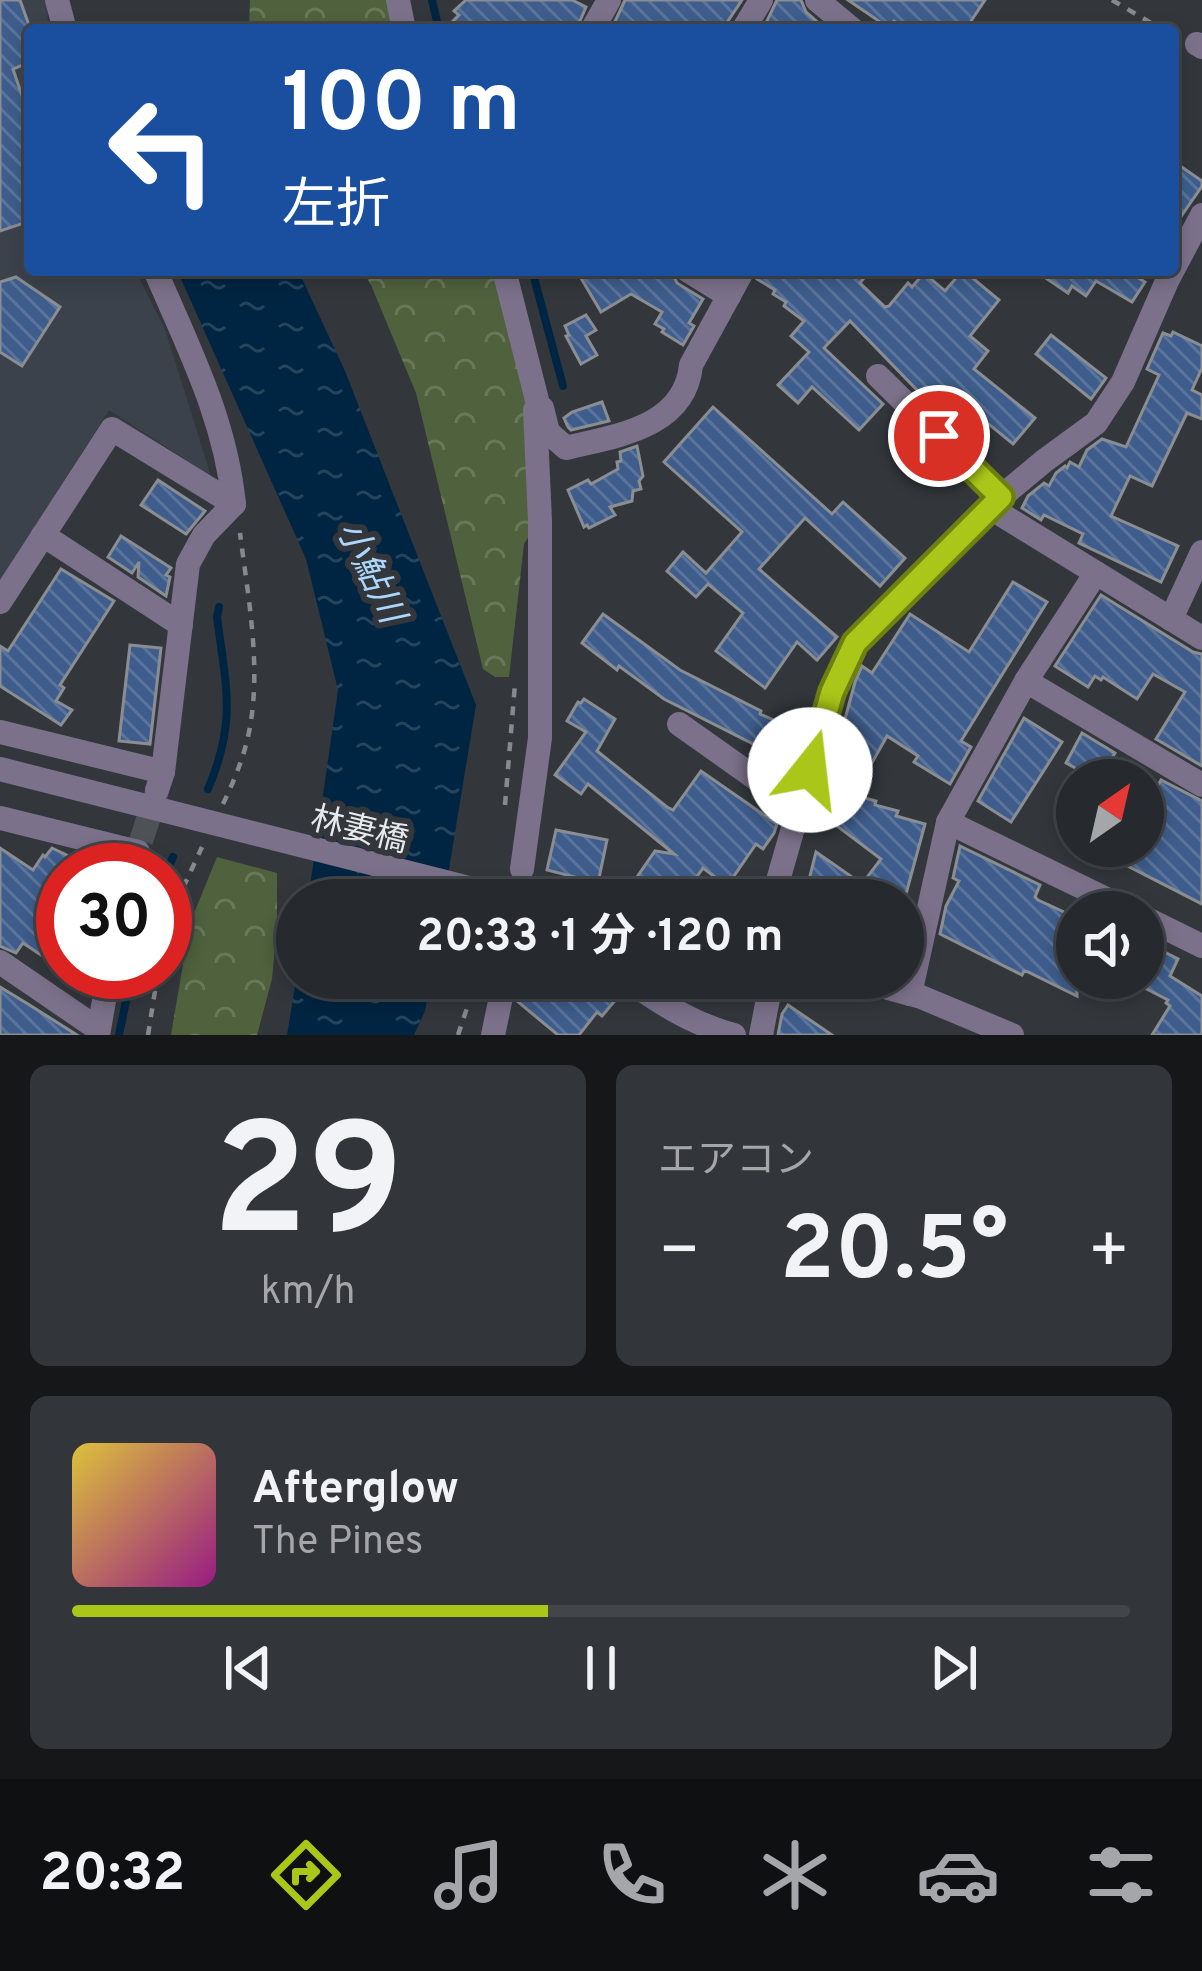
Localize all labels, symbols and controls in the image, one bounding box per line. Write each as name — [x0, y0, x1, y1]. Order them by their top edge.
text: 100 m — [282, 55, 521, 161]
icon: left — [84, 72, 240, 228]
text: 左折 — [282, 174, 390, 243]
pin — [888, 385, 990, 487]
icon: arrive — [906, 403, 972, 469]
water label: 小鮎川 — [324, 514, 414, 635]
position arrow — [747, 707, 873, 833]
north arrow — [1056, 759, 1164, 867]
map controls — [1056, 759, 1164, 999]
street label: 林妻橋 — [306, 800, 412, 864]
speed limit sign: 30 — [36, 843, 192, 999]
button: sound — [1056, 891, 1164, 999]
text: 20:33 · 1 分 · 120 m — [416, 910, 784, 967]
text: 29 — [212, 1092, 404, 1290]
text: エアコン — [658, 1138, 814, 1187]
text: 20.5° — [780, 1198, 1008, 1311]
text: − — [658, 1213, 701, 1296]
text: + — [1087, 1213, 1130, 1296]
text: km/h — [261, 1269, 355, 1318]
text: Afterglow — [252, 1462, 459, 1519]
text: The Pines — [252, 1519, 423, 1568]
icon: previous — [215, 1635, 281, 1701]
icon: pause — [568, 1635, 634, 1701]
icon: next — [921, 1635, 987, 1701]
icon: directions — [264, 1833, 348, 1917]
icon: music — [427, 1833, 511, 1917]
icon: phone — [590, 1833, 674, 1917]
icon: climate — [753, 1833, 837, 1917]
icon: car — [916, 1833, 1000, 1917]
icon: filters — [1079, 1833, 1163, 1917]
text: 20:32 — [39, 1841, 185, 1910]

